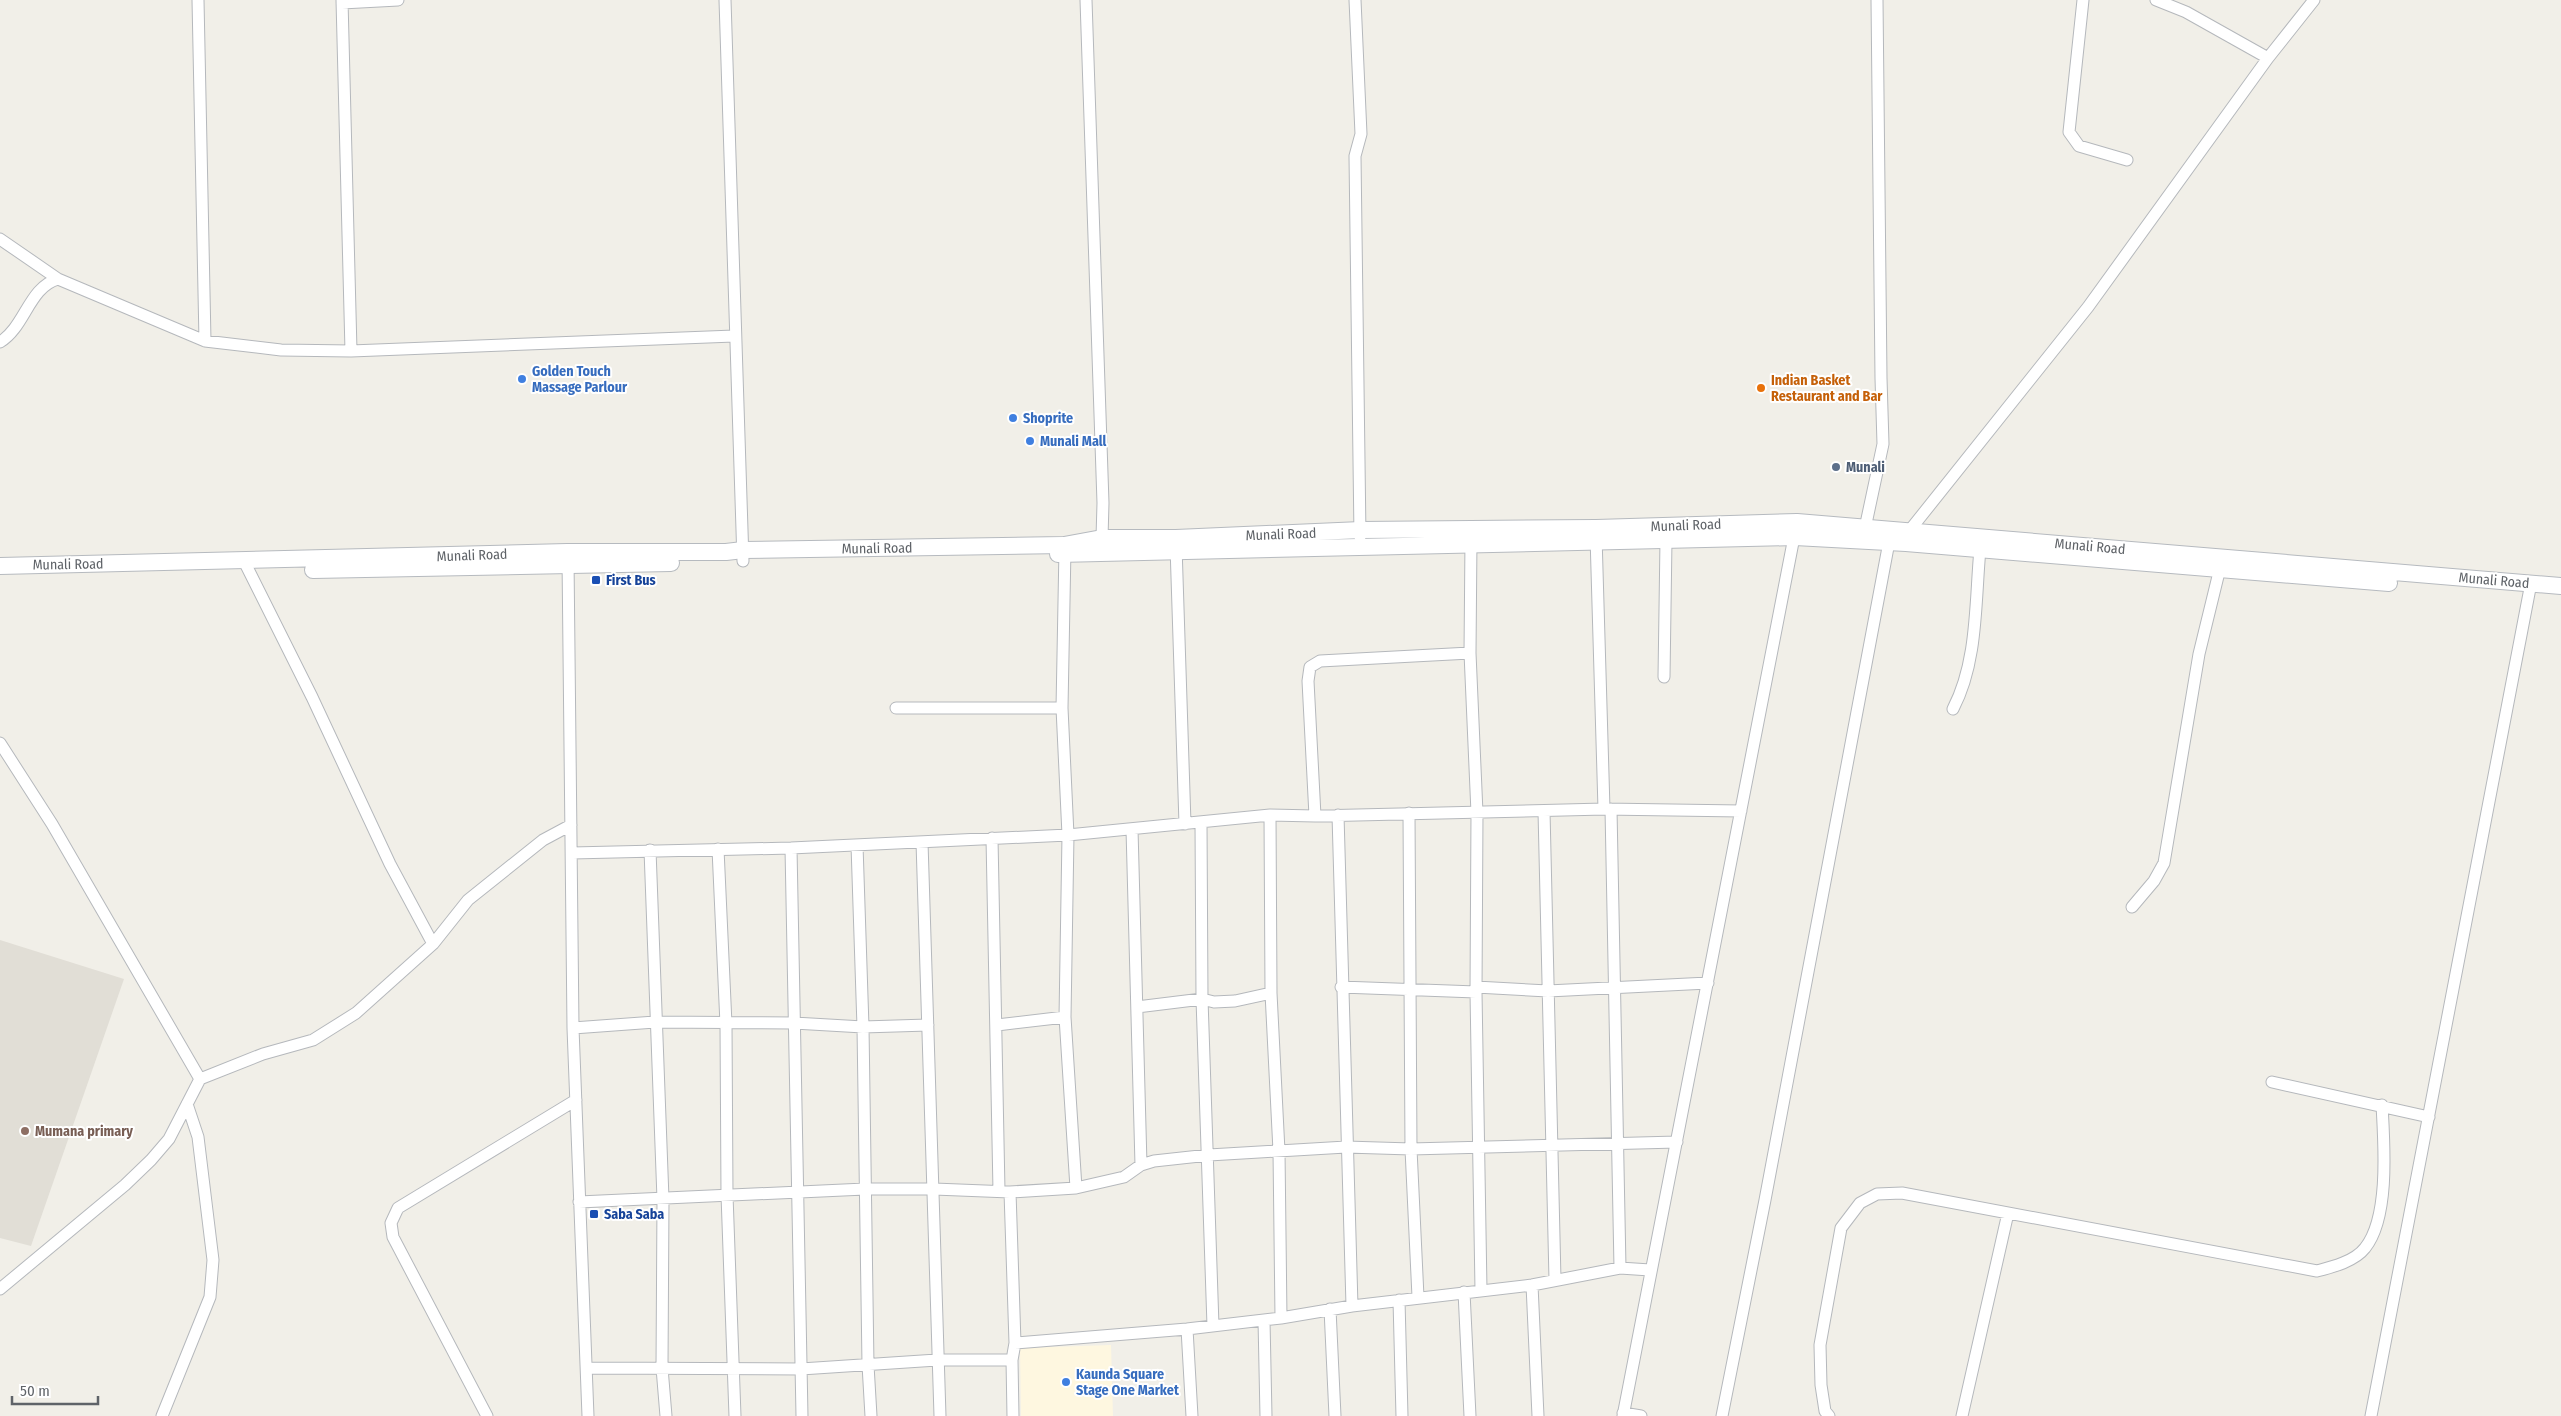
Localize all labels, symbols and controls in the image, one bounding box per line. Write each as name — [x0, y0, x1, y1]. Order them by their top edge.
place label: Golden Touch Massage Parlour — [532, 363, 628, 396]
place label: Indian Basket Restaurant and Bar — [1771, 372, 1883, 405]
marker: Golden Touch Massage Parlour — [516, 373, 528, 385]
marker: Indian Basket Restaurant and Bar — [1755, 382, 1767, 394]
place label: Shoprite — [1023, 410, 1073, 427]
marker: Shoprite — [1007, 412, 1019, 424]
place label: Munali Mall — [1040, 433, 1107, 450]
marker: Munali Mall — [1024, 435, 1036, 447]
place label: Munali — [1846, 459, 1885, 476]
marker: Munali — [1830, 461, 1842, 473]
street label: Munali Road — [1650, 516, 1722, 535]
street label: Munali Road — [1245, 525, 1317, 544]
street label: Munali Road — [2054, 535, 2126, 558]
street label: Munali Road — [841, 539, 913, 558]
street label: Munali Road — [436, 546, 508, 565]
street label: Munali Road — [32, 555, 104, 574]
street label: Munali Road — [2458, 569, 2530, 592]
place label: First Bus — [606, 572, 656, 589]
marker: First Bus — [590, 574, 602, 586]
place label: Mumana primary — [35, 1123, 133, 1140]
marker: Mumana primary — [19, 1125, 31, 1137]
place label: Saba Saba — [604, 1206, 664, 1223]
marker: Saba Saba — [588, 1208, 600, 1220]
place label: Kaunda Square Stage One Market — [1076, 1366, 1180, 1399]
scale bar — [12, 1374, 99, 1406]
marker: Kaunda Square Stage One Market — [1060, 1376, 1072, 1388]
text: 50 m — [20, 1382, 50, 1400]

